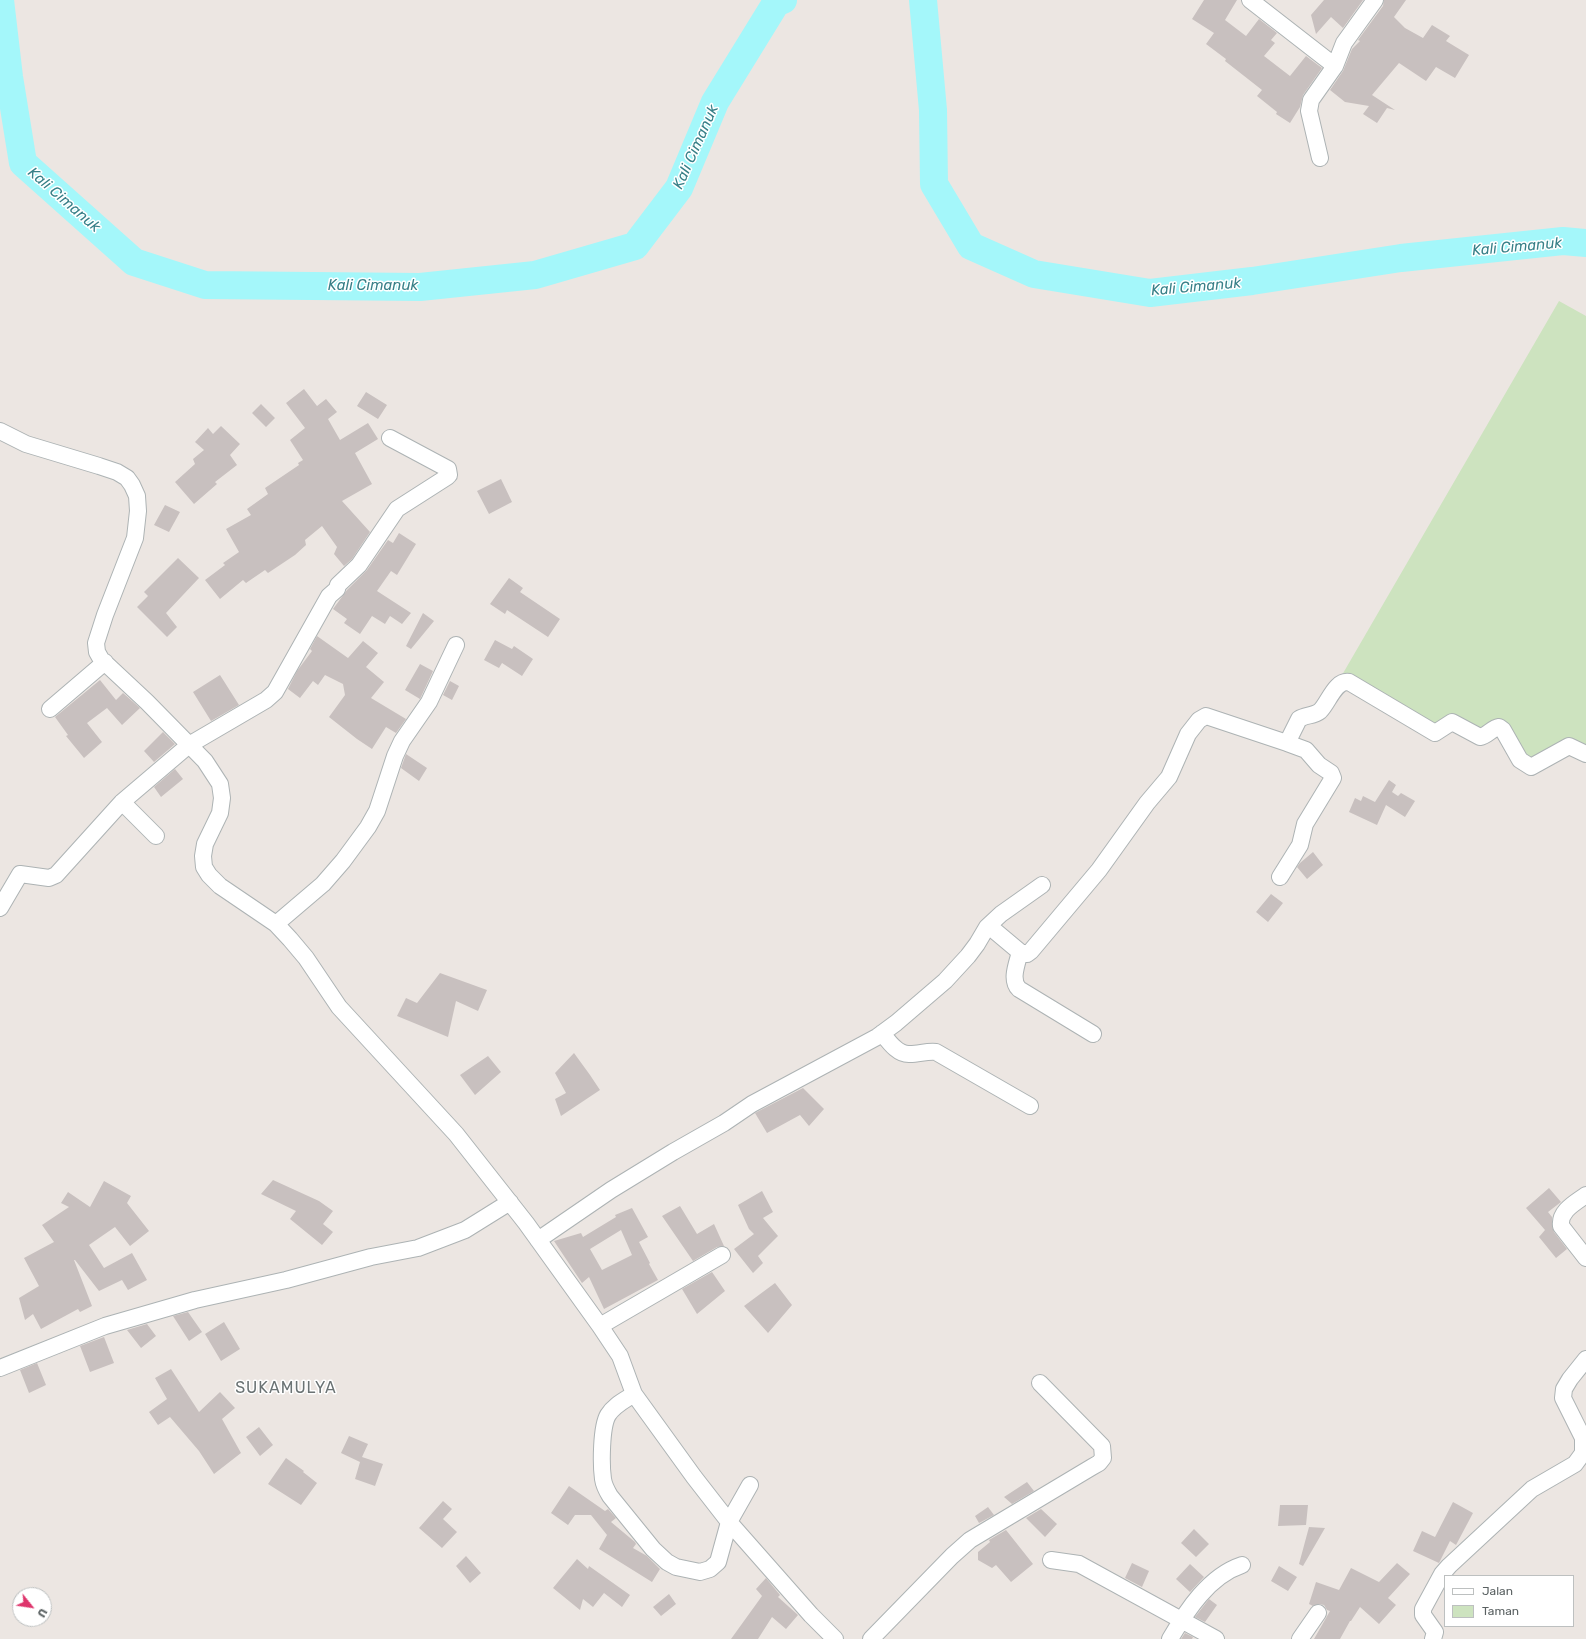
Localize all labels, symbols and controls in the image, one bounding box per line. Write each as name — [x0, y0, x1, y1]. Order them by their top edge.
water label: Kali Cimanuk — [669, 102, 723, 192]
water label: Kali Cimanuk — [24, 164, 104, 236]
water label: Kali Cimanuk — [1471, 234, 1563, 260]
water label: Kali Cimanuk — [1150, 274, 1242, 300]
water label: Kali Cimanuk — [328, 277, 418, 295]
district label: SUKAMULYA — [235, 1378, 337, 1398]
legend — [1444, 1575, 1574, 1627]
text: Jalan — [1482, 1584, 1513, 1598]
north arrow — [12, 1587, 52, 1627]
text: Taman — [1482, 1604, 1519, 1618]
text: U — [34, 1606, 50, 1619]

